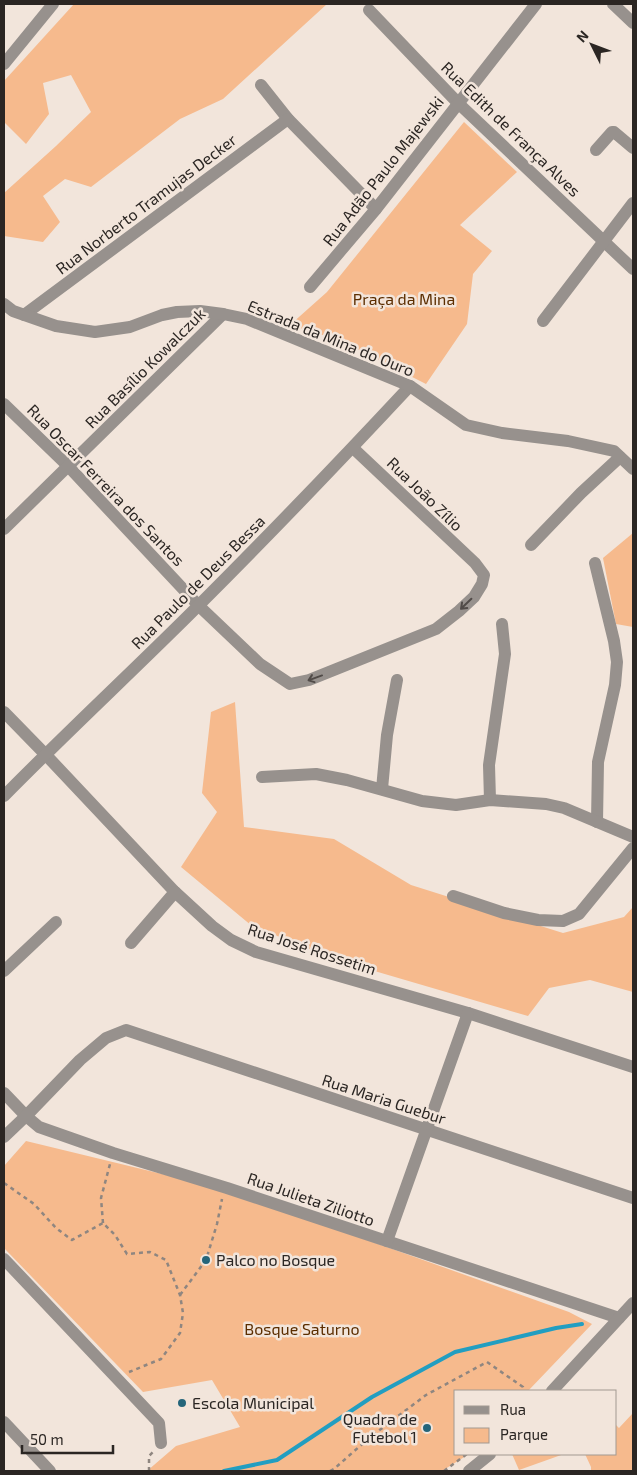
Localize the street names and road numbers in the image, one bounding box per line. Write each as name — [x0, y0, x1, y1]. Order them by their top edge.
street label: Rua Edith de França Alves — [437, 57, 585, 201]
street label: Rua Adão Paulo Majewski — [318, 92, 448, 250]
street label: Rua Norberto Tramujas Decker — [52, 129, 241, 279]
street label: Estrada da Mina do Ouro — [245, 295, 417, 380]
street label: Rua Basílio Kowalczuk — [81, 304, 209, 432]
street label: Rua Oscar Ferreira dos Santos — [24, 400, 189, 570]
street label: Rua João Zílio — [384, 453, 467, 534]
street label: Rua Paulo de Deus Bessa — [127, 511, 268, 652]
street label: Rua José Rossetim — [246, 919, 379, 978]
street label: Rua Maria Guebur — [320, 1070, 449, 1128]
street label: Rua Julieta Ziliotto — [245, 1168, 377, 1229]

